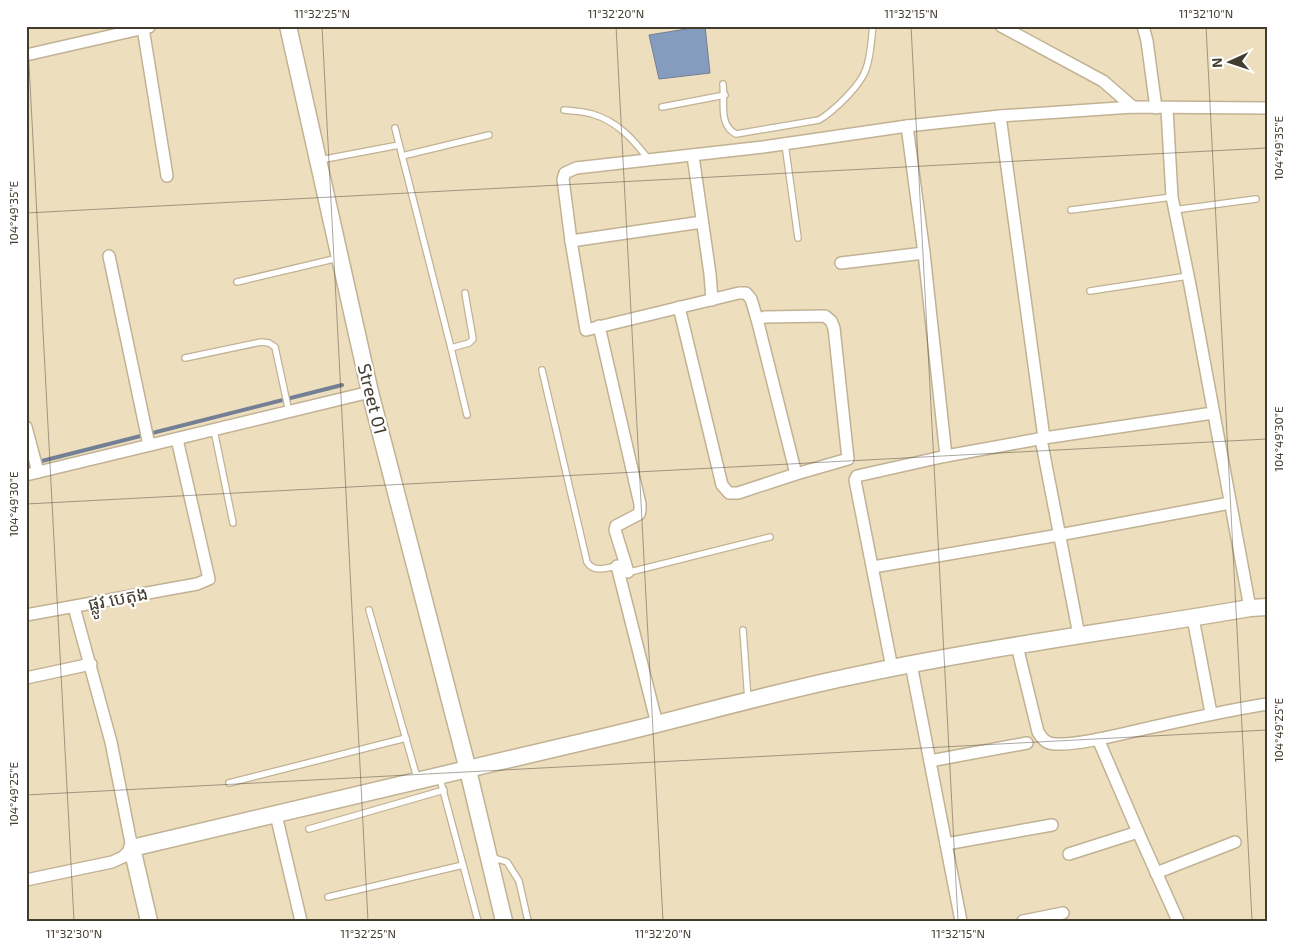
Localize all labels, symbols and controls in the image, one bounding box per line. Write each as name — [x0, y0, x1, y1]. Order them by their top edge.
text: 11°32'25"N — [294, 6, 350, 20]
text: 11°32'20"N — [588, 6, 644, 20]
text: 11°32'15"N — [884, 6, 938, 20]
text: 11°32'10"N — [1179, 6, 1233, 20]
north arrow — [1206, 38, 1256, 88]
text: N — [1208, 57, 1225, 68]
text: 104°49'35"E — [1271, 115, 1285, 180]
text: 104°49'35"E — [6, 180, 20, 245]
street label: Street 01 — [354, 361, 392, 436]
text: 104°49'30"E — [1271, 406, 1285, 472]
text: 104°49'30"E — [6, 471, 20, 537]
street label: ផ្លូវ បេតុង — [86, 581, 151, 621]
text: 104°49'25"E — [1271, 697, 1285, 762]
text: 104°49'25"E — [6, 761, 20, 826]
text: 11°32'30"N — [46, 926, 102, 940]
text: 11°32'25"N — [340, 926, 396, 940]
text: 11°32'20"N — [635, 926, 691, 940]
text: 11°32'15"N — [931, 926, 985, 940]

